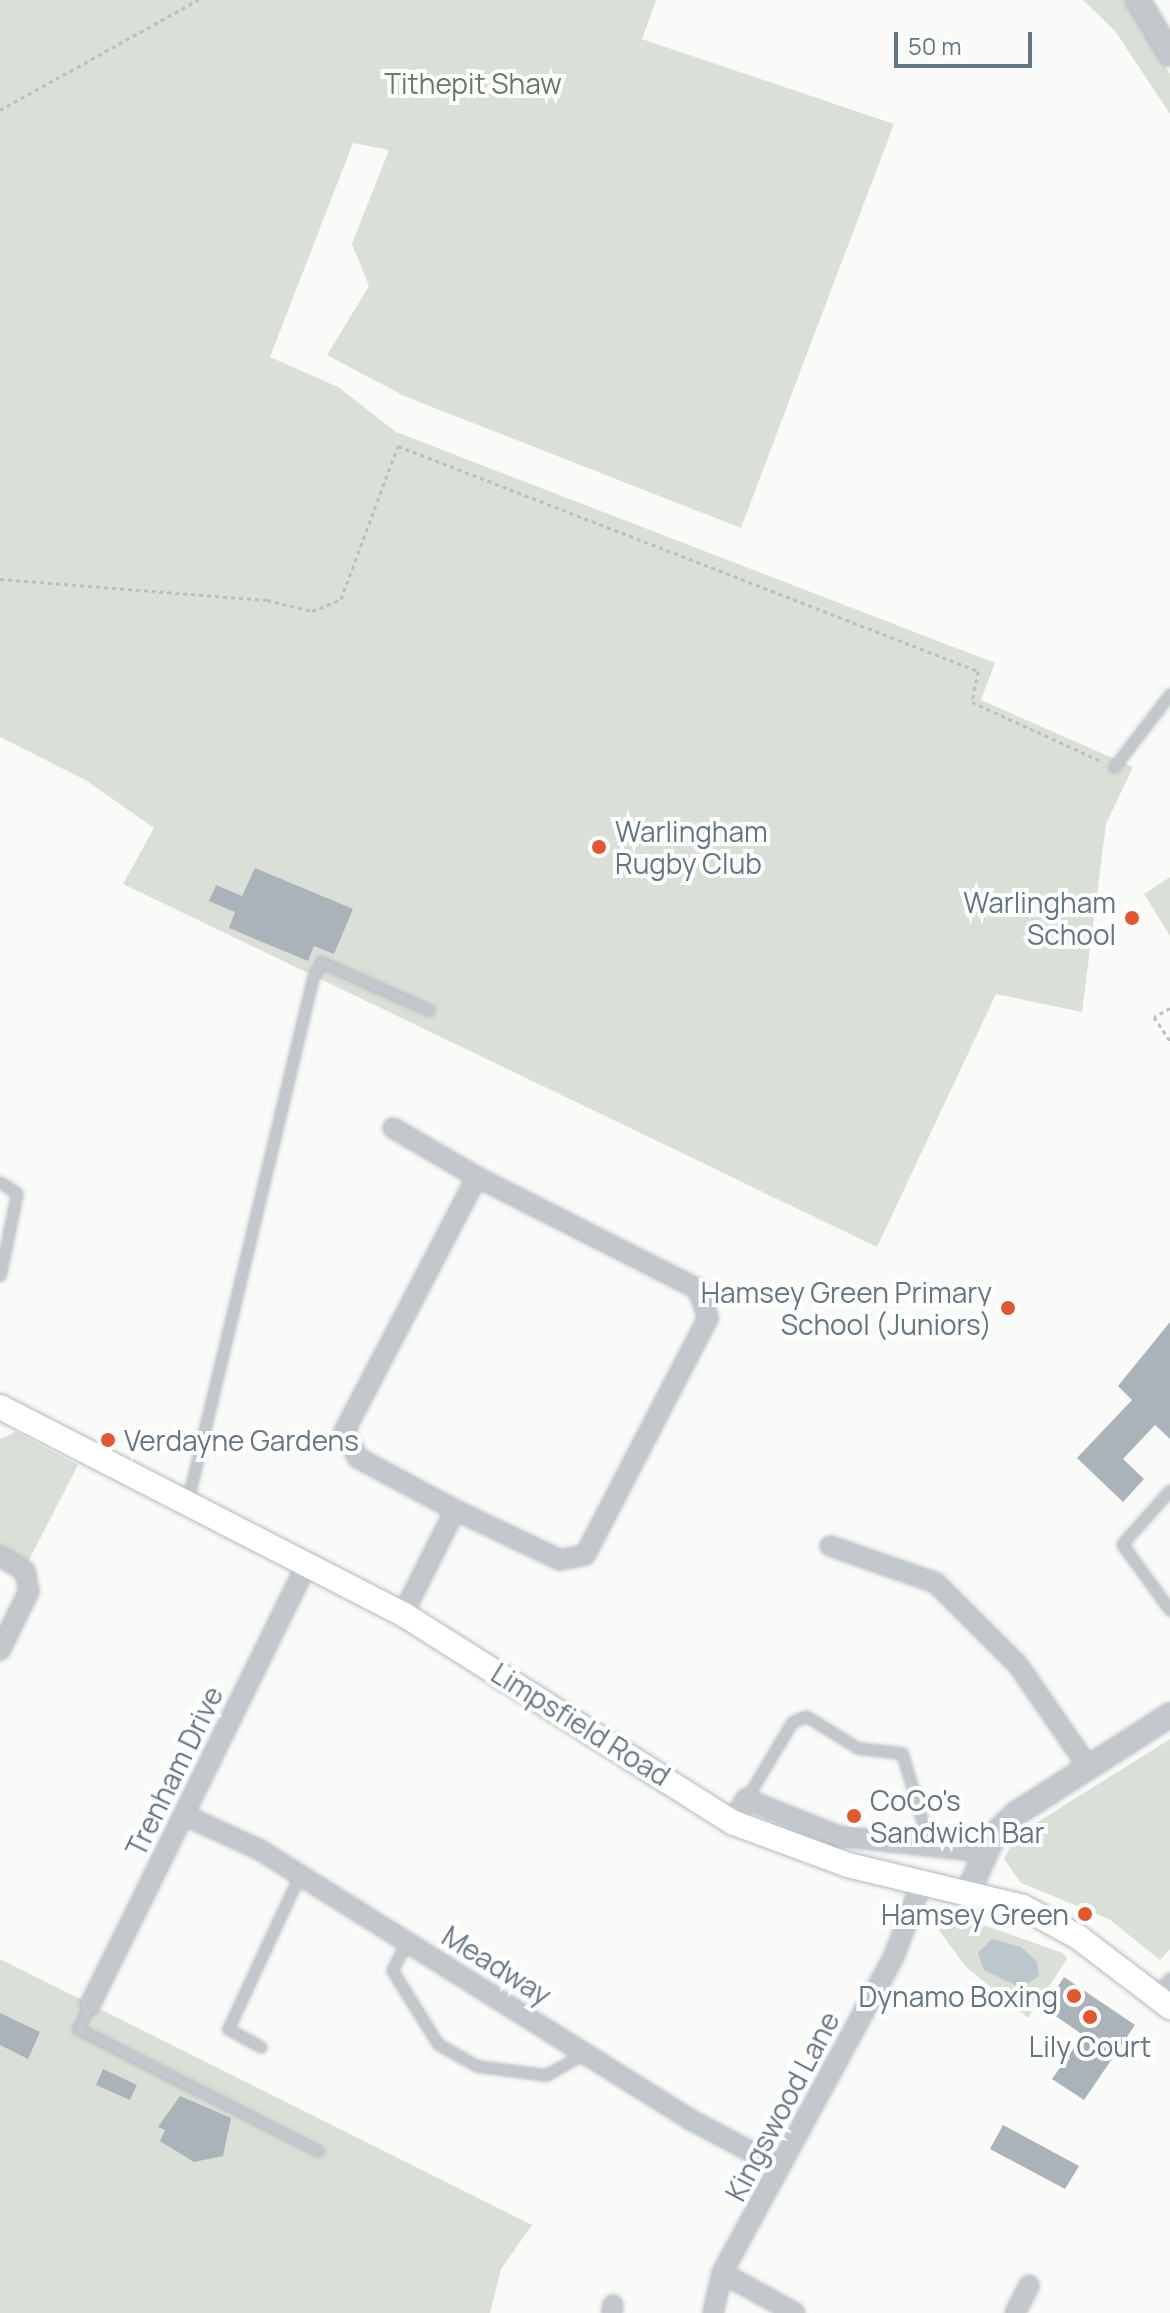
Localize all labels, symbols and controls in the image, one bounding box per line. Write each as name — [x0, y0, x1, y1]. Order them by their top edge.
scale bar — [898, 16, 1036, 66]
text: 50 m — [908, 29, 962, 62]
park label: Tithepit Shaw — [384, 66, 562, 100]
place label: Warlingham Rugby Club — [615, 814, 768, 880]
marker: Warlingham Rugby Club — [590, 838, 608, 856]
place label: Warlingham School — [963, 885, 1116, 951]
marker: Warlingham School — [1123, 909, 1141, 927]
place label: Hamsey Green Primary School (Juniors) — [701, 1275, 992, 1341]
marker: Hamsey Green Primary School (Juniors) — [999, 1299, 1017, 1317]
place label: Verdayne Gardens — [124, 1423, 359, 1457]
marker: Verdayne Gardens — [99, 1431, 117, 1449]
street label: Limpsfield Road — [486, 1656, 676, 1792]
street label: Trenham Drive — [118, 1681, 230, 1861]
place label: CoCo's Sandwich Bar — [870, 1783, 1045, 1849]
marker: CoCo's Sandwich Bar — [845, 1807, 863, 1825]
place label: Hamsey Green — [881, 1897, 1069, 1931]
marker: Hamsey Green — [1076, 1905, 1094, 1923]
street label: Meadway — [436, 1918, 558, 2012]
place label: Dynamo Boxing — [858, 1979, 1058, 2013]
marker: Dynamo Boxing — [1065, 1987, 1083, 2005]
street label: Kingswood Lane — [718, 2006, 846, 2206]
marker: Lily Court — [1081, 2008, 1099, 2026]
place label: Lily Court — [1029, 2029, 1151, 2063]

